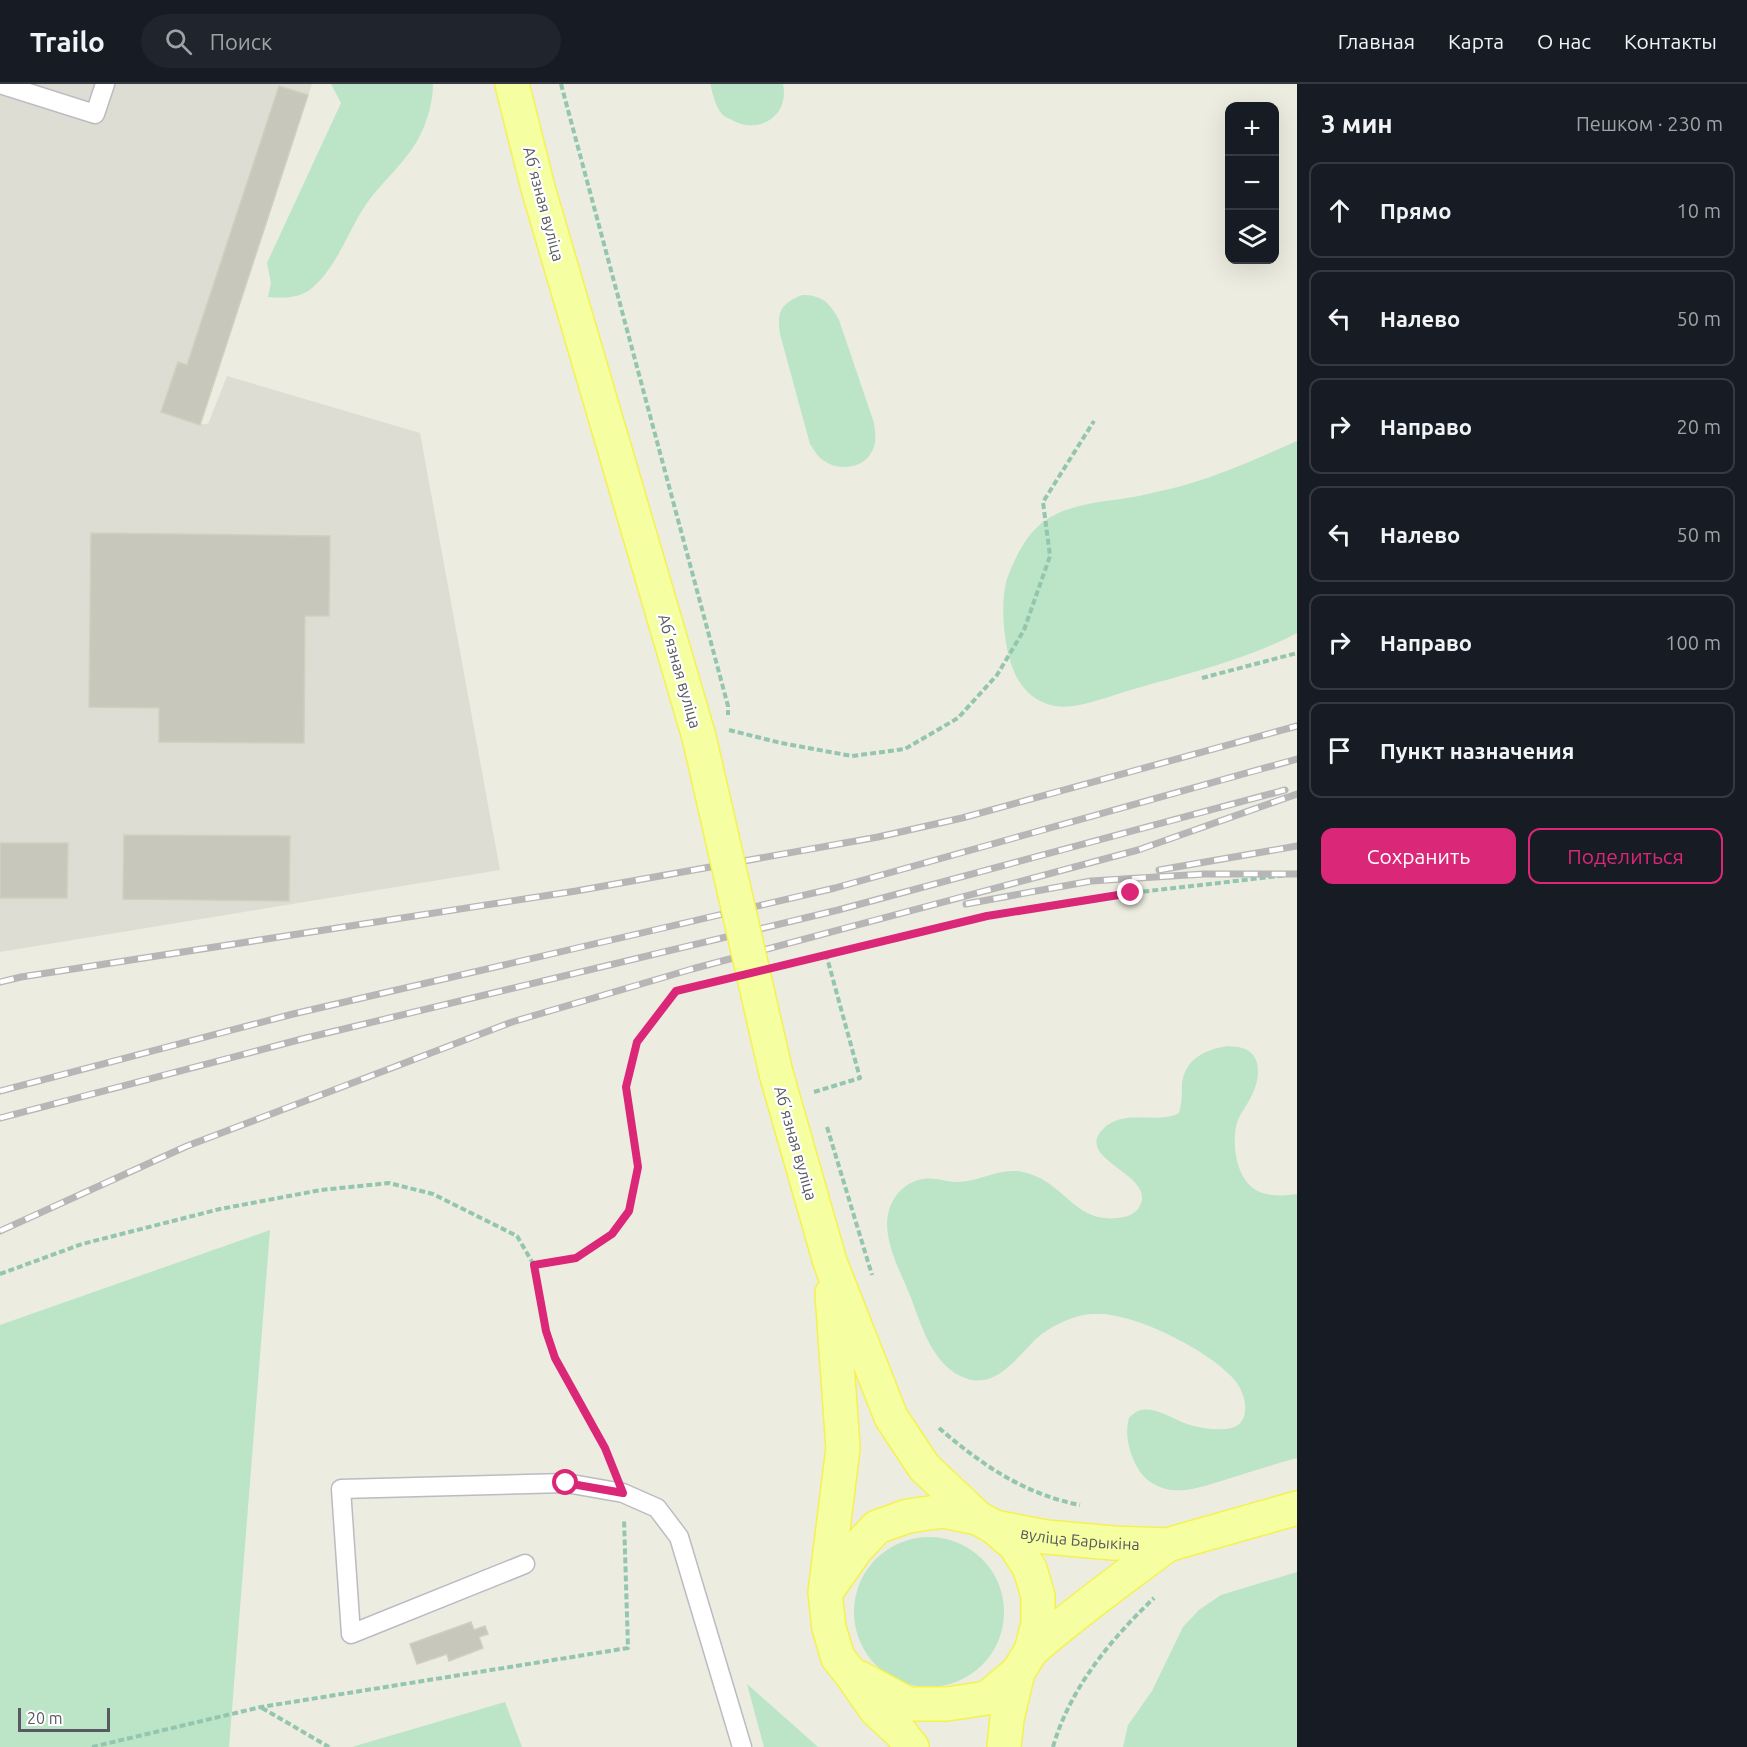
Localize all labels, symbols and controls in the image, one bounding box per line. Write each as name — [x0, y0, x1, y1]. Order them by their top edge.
search box — [141, 14, 561, 68]
icon: search — [162, 25, 195, 58]
text: Trailo — [30, 26, 105, 57]
text: Поиск — [210, 29, 272, 54]
text: Главная — [1338, 29, 1415, 53]
text: Карта — [1448, 29, 1504, 53]
text: О нас — [1537, 29, 1591, 53]
text: Контакты — [1624, 29, 1717, 53]
map controls — [1225, 102, 1279, 264]
button: + — [1225, 102, 1279, 156]
text: 3 мин — [1321, 109, 1393, 138]
text: Пешком · 230 m — [1576, 112, 1723, 135]
street label: Абʼязная вуліца — [520, 145, 568, 263]
button: − — [1225, 156, 1279, 210]
icon: ahead — [1323, 194, 1356, 227]
text: Прямо — [1380, 198, 1451, 223]
text: 10 m — [1677, 199, 1721, 222]
button: layers — [1225, 210, 1279, 264]
icon: left — [1323, 302, 1356, 335]
text: Налево — [1380, 306, 1460, 331]
text: 50 m — [1677, 307, 1721, 330]
icon: right — [1323, 410, 1356, 443]
text: Направо — [1380, 414, 1472, 439]
text: 20 m — [1677, 415, 1721, 438]
icon: left — [1323, 518, 1356, 551]
text: Налево — [1380, 522, 1460, 547]
text: 50 m — [1677, 523, 1721, 546]
street label: Абʼязная вуліца — [655, 612, 705, 730]
icon: right — [1323, 626, 1356, 659]
text: Направо — [1380, 630, 1472, 655]
text: 100 m — [1665, 631, 1721, 654]
icon: arrive — [1323, 734, 1356, 767]
text: Пункт назначения — [1380, 738, 1574, 763]
button: Сохранить — [1321, 828, 1516, 884]
button: Поделиться — [1528, 828, 1723, 884]
route end — [1117, 879, 1143, 905]
street label: Абʼязная вуліца — [771, 1084, 821, 1202]
route start — [552, 1469, 578, 1495]
street label: вуліца Барыкіна — [1019, 1523, 1140, 1553]
scale bar — [18, 1705, 110, 1732]
text: 20 m — [27, 1709, 63, 1727]

